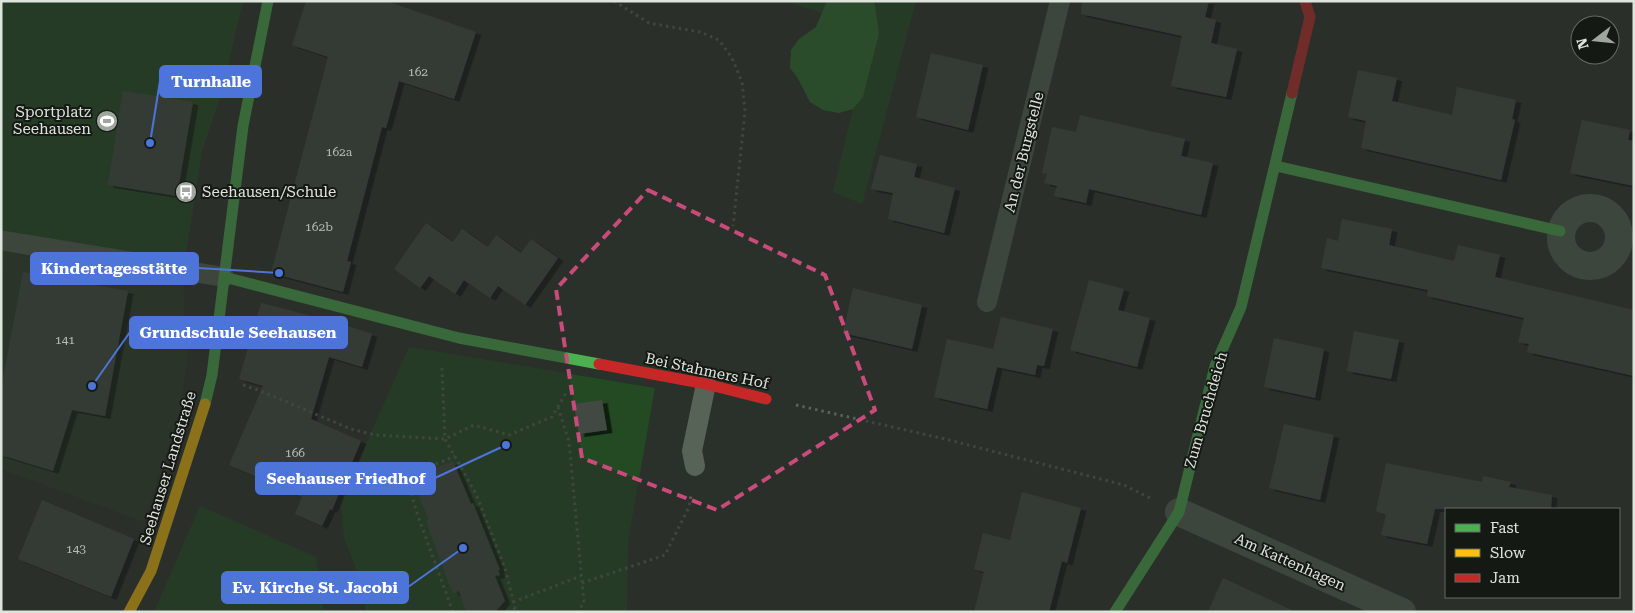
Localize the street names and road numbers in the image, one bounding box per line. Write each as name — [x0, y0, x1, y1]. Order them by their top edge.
street label: An der Burgstelle — [1000, 90, 1048, 214]
street label: Bei Stahmers Hof — [644, 349, 772, 393]
street label: Zum Bruchdeich — [1181, 349, 1231, 470]
street label: Seehauser Landstraße — [136, 389, 200, 547]
street label: Am Kattenhagen — [1232, 529, 1348, 595]

